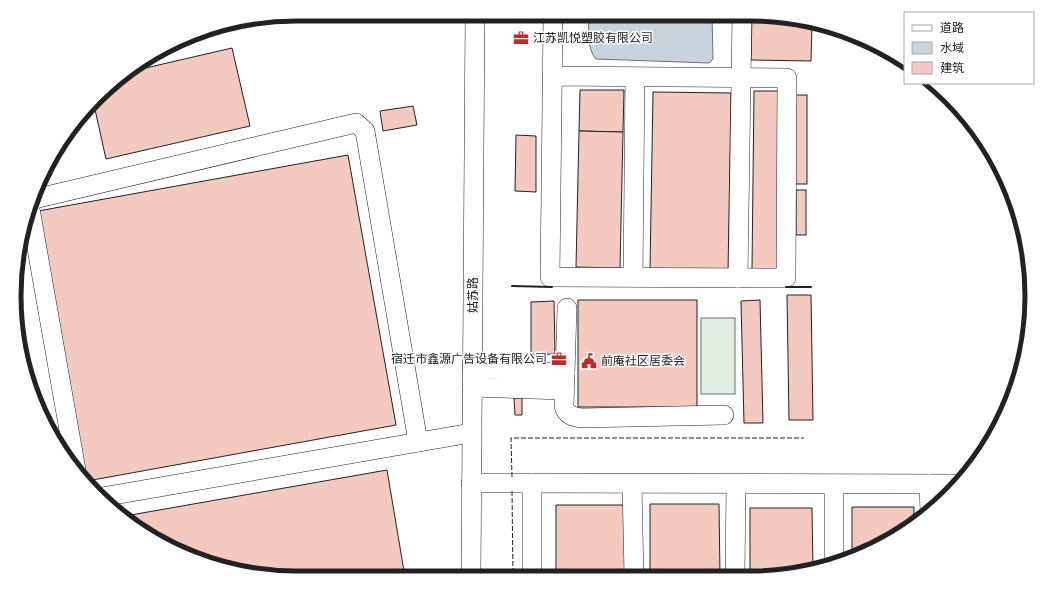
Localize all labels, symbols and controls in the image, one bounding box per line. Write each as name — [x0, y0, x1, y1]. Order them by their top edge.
legend — [904, 12, 1034, 84]
text: 道路 — [940, 21, 964, 35]
office icon: 江苏凯悦塑胶有限公司 — [512, 29, 530, 47]
place label: 江苏凯悦塑胶有限公司 — [533, 31, 653, 45]
text: 水域 — [940, 41, 964, 55]
text: 建筑 — [940, 61, 964, 75]
street label: 姑苏路 — [466, 277, 480, 313]
office icon: 宿迁市鑫源广告设备有限公司 — [550, 350, 568, 368]
place label: 宿迁市鑫源广告设备有限公司 — [391, 352, 547, 366]
public building icon: 前庵社区居委会 — [580, 352, 598, 370]
place label: 前庵社区居委会 — [601, 354, 685, 368]

